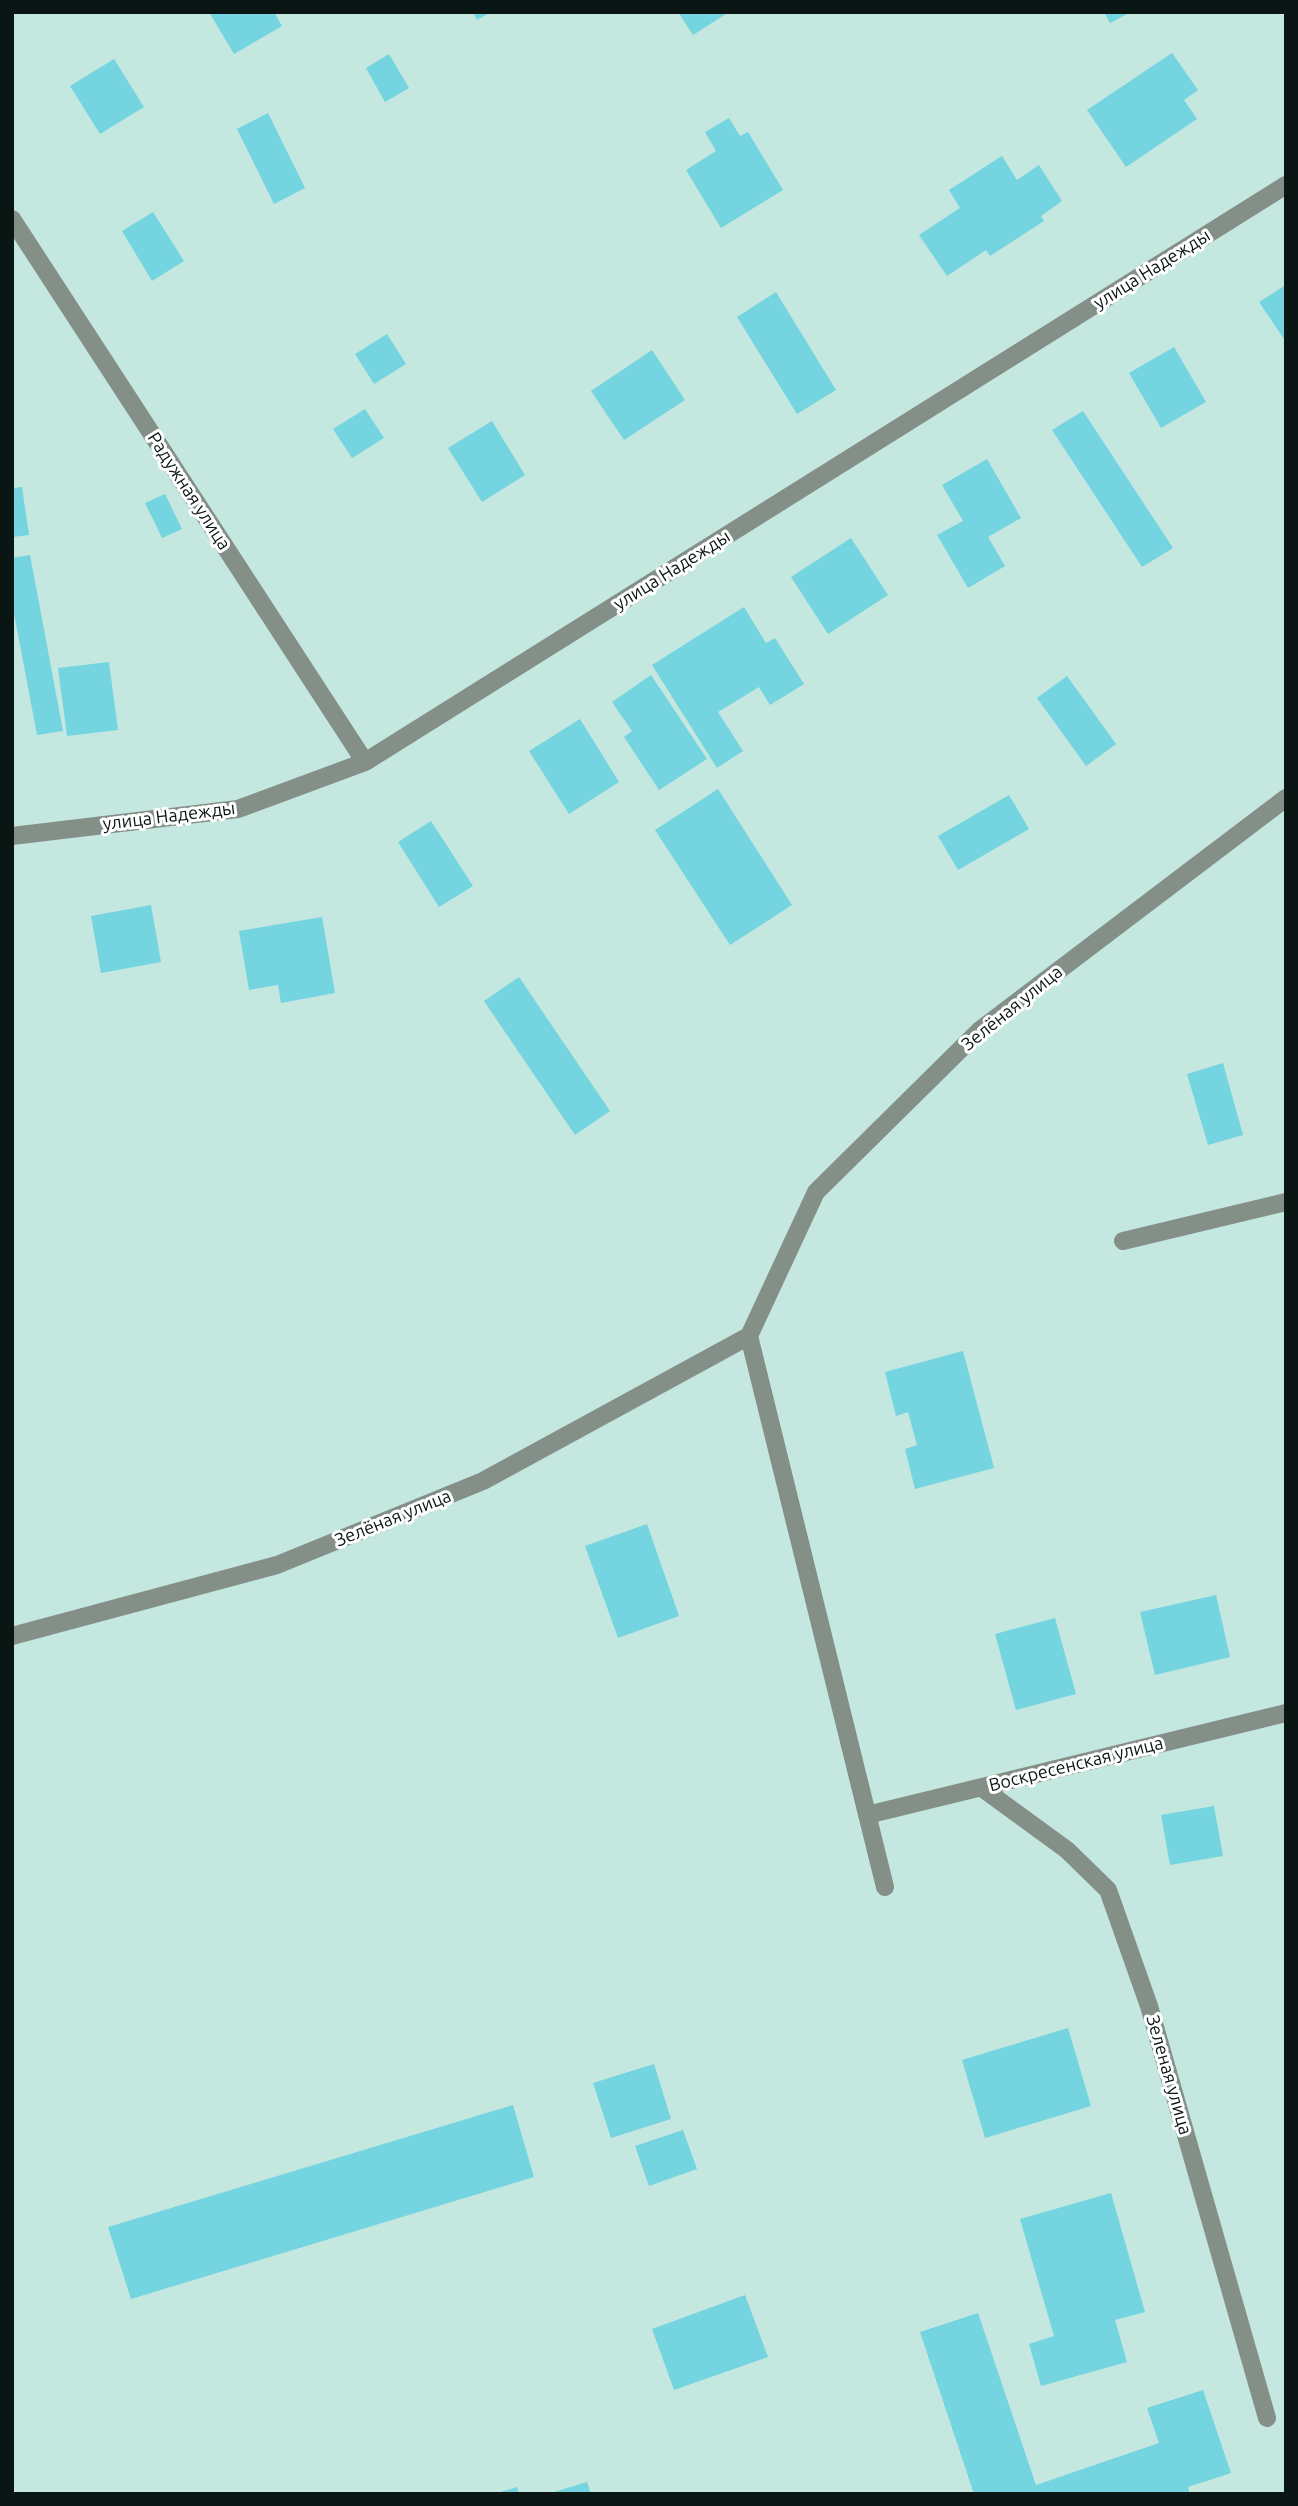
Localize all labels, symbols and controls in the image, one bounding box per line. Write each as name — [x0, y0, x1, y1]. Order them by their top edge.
street label: улица Надежды — [1090, 225, 1214, 313]
street label: Радужная улица — [143, 428, 235, 554]
street label: улица Надежды — [610, 526, 734, 614]
street label: улица Надежды — [101, 797, 237, 835]
street label: Зелёная улица — [957, 961, 1067, 1055]
street label: Зелёная улица — [332, 1485, 454, 1551]
street label: Воскресенская улица — [987, 1732, 1165, 1796]
street label: Зеленая улица — [1142, 2013, 1196, 2137]

